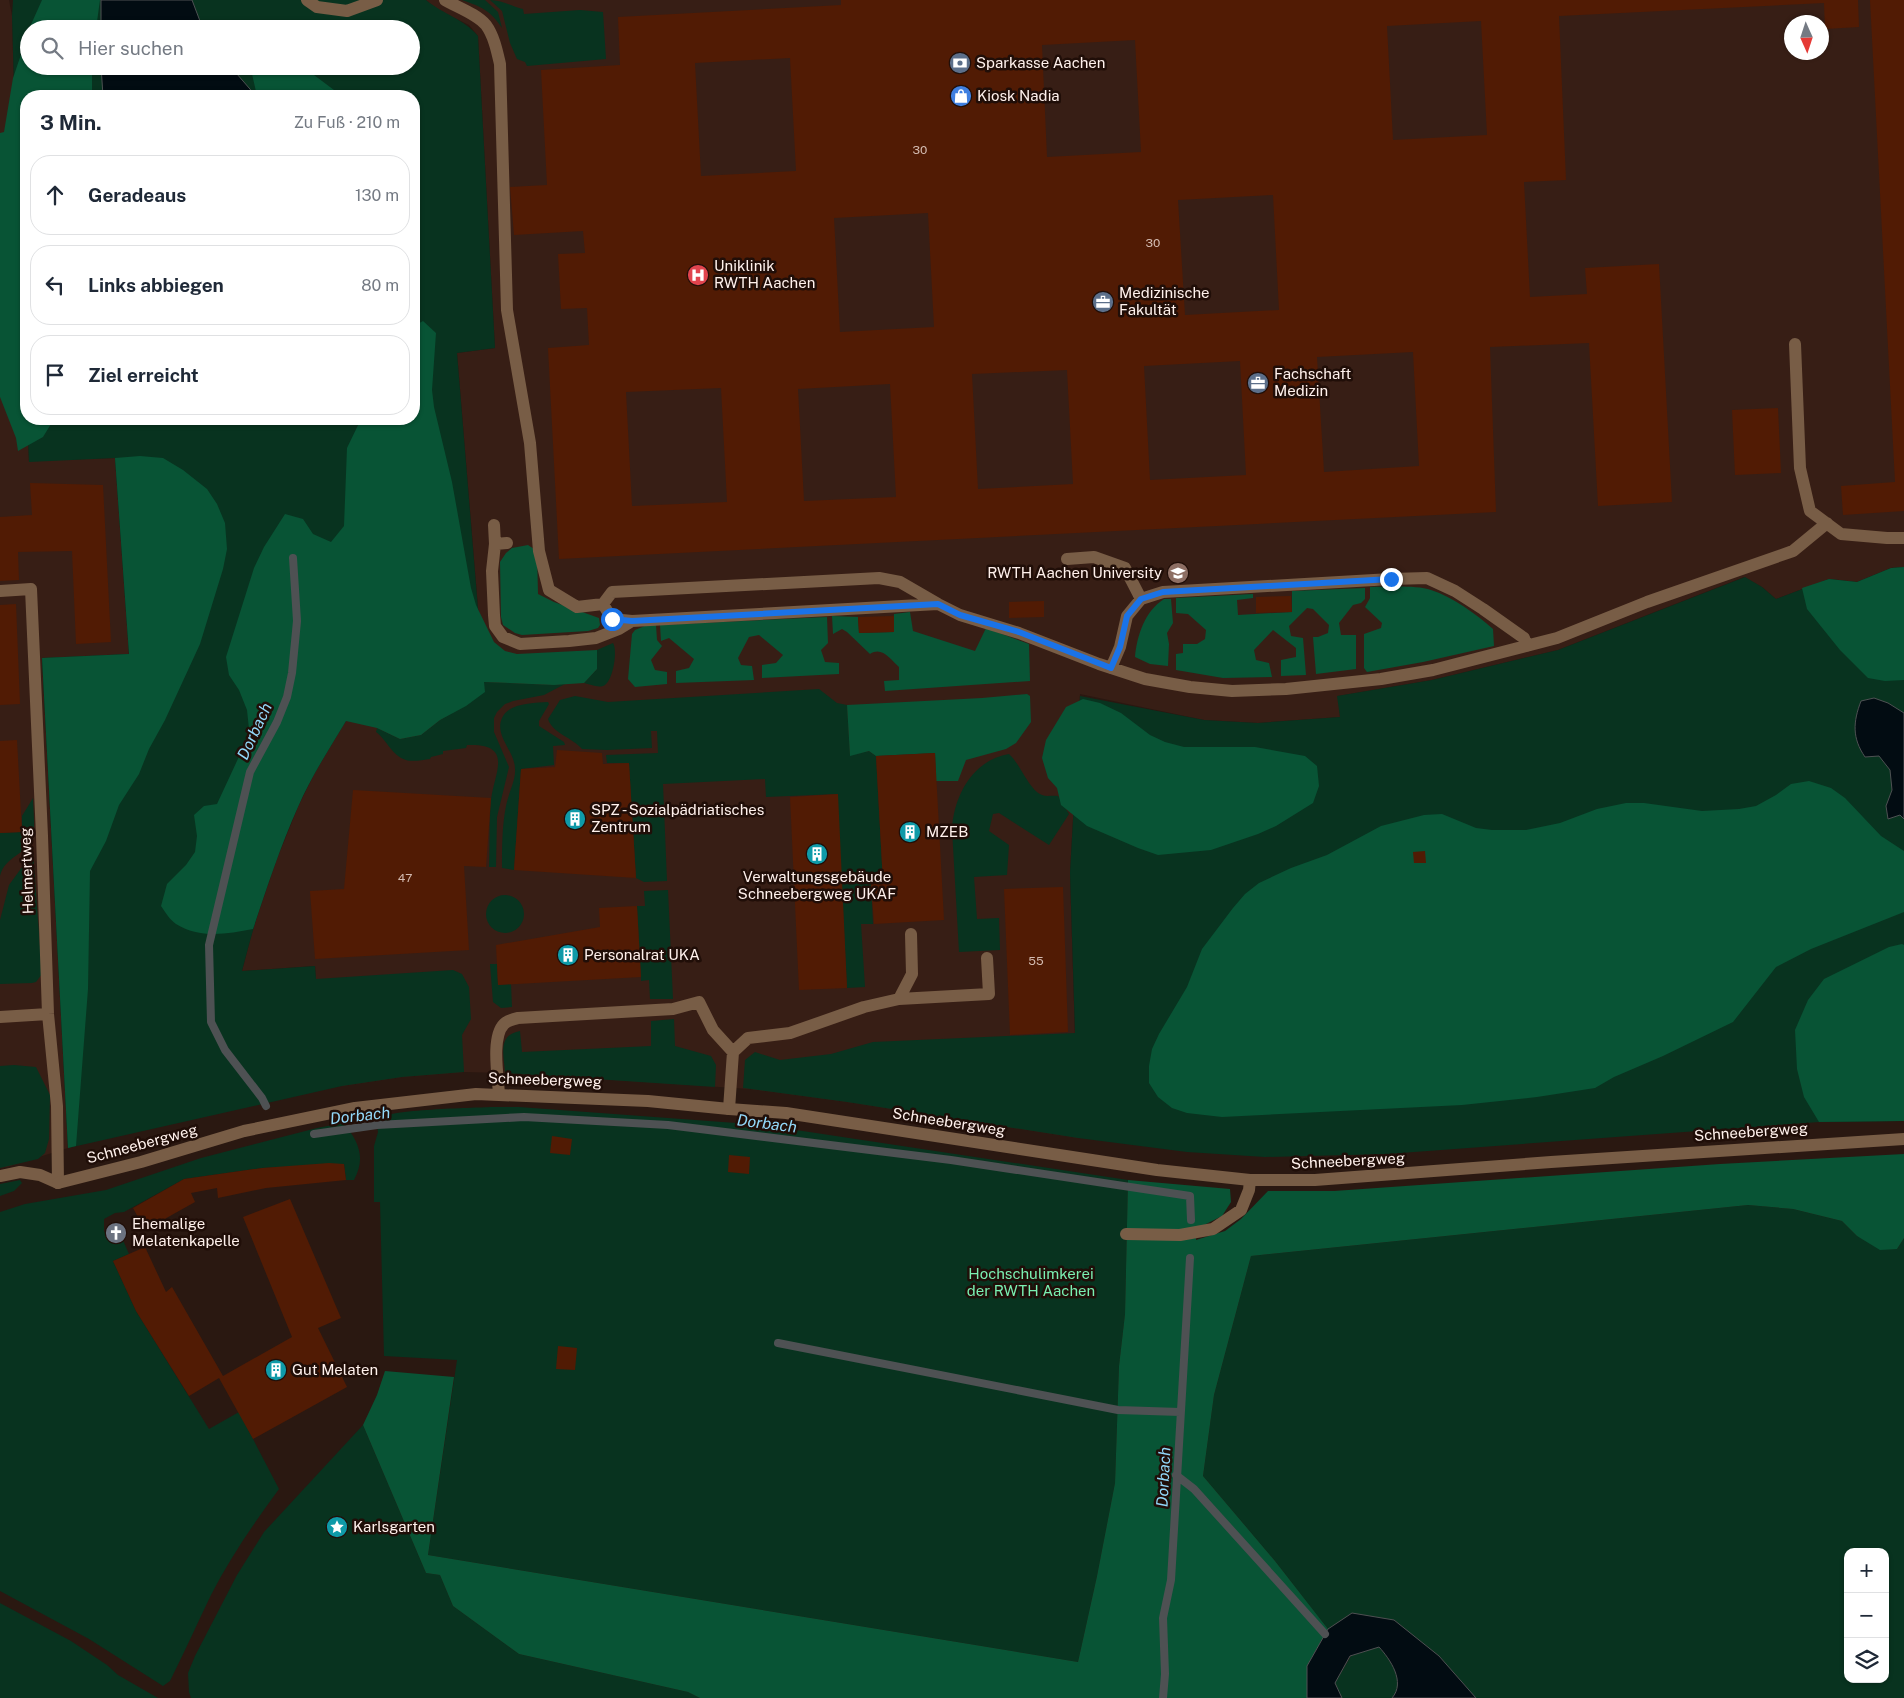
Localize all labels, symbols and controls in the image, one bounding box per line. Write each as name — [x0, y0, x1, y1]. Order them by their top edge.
north arrow — [1784, 15, 1829, 60]
search box — [20, 20, 420, 75]
icon: search — [38, 34, 66, 62]
text: Hier suchen — [78, 37, 184, 59]
bank icon: Sparkasse Aachen — [948, 51, 972, 75]
place label: Sparkasse Aachen — [976, 54, 1105, 71]
shop icon: Kiosk Nadia — [949, 84, 973, 108]
place label: Kiosk Nadia — [977, 87, 1060, 104]
text: 3 Min. — [40, 110, 102, 135]
text: Zu Fuß · 210 m — [294, 113, 400, 132]
house number: 30 — [913, 143, 927, 157]
icon: ahead — [41, 181, 69, 209]
text: Geradeaus — [88, 184, 186, 206]
text: 130 m — [355, 186, 399, 205]
house number: 30 — [1146, 236, 1160, 250]
place label: Uniklinik RWTH Aachen — [714, 257, 815, 291]
hospital icon: Uniklinik RWTH Aachen — [686, 263, 710, 287]
icon: left — [41, 271, 69, 299]
text: Links abbiegen — [88, 274, 224, 296]
text: 80 m — [361, 276, 399, 295]
place label: Medizinische Fakultät — [1119, 284, 1210, 318]
office icon: Medizinische Fakultät — [1091, 290, 1115, 314]
icon: arrive — [41, 361, 69, 389]
text: Ziel erreicht — [88, 364, 199, 386]
place label: Fachschaft Medizin — [1274, 365, 1351, 399]
office icon: Fachschaft Medizin — [1246, 371, 1270, 395]
school or university icon: RWTH Aachen University — [1166, 561, 1190, 585]
place label: RWTH Aachen University — [987, 564, 1162, 581]
route end — [1380, 568, 1403, 591]
route start — [601, 608, 624, 631]
water label: Dorbach — [233, 700, 276, 763]
place label: SPZ - Sozialpädriatisches Zentrum — [591, 801, 764, 835]
building icon: SPZ - Sozialpädriatisches Zentrum — [563, 807, 587, 831]
building icon: MZEB — [898, 820, 922, 844]
place label: MZEB — [926, 823, 968, 840]
street label: Helmertweg — [16, 827, 37, 915]
building icon: Verwaltungsgebäude Schneebergweg UKAF — [805, 842, 829, 866]
place label: Verwaltungsgebäude Schneebergweg UKAF — [738, 868, 896, 902]
house number: 47 — [398, 871, 412, 885]
building icon: Personalrat UKA — [556, 943, 580, 967]
place label: Personalrat UKA — [584, 946, 700, 963]
house number: 55 — [1028, 954, 1044, 968]
street label: Schneebergweg — [488, 1069, 602, 1090]
water label: Dorbach — [329, 1103, 391, 1128]
street label: Schneebergweg — [891, 1104, 1007, 1139]
water label: Dorbach — [736, 1110, 798, 1137]
street label: Schneebergweg — [1693, 1119, 1808, 1144]
street label: Schneebergweg — [85, 1121, 199, 1166]
street label: Schneebergweg — [1291, 1149, 1405, 1172]
place label: Ehemalige Melatenkapelle — [132, 1215, 240, 1249]
church icon: Ehemalige Melatenkapelle — [104, 1221, 128, 1245]
park label: Hochschulimkerei der RWTH Aachen — [967, 1265, 1095, 1299]
building icon: Gut Melaten — [264, 1358, 288, 1382]
place label: Gut Melaten — [292, 1361, 378, 1378]
water label: Dorbach — [1152, 1446, 1175, 1508]
place icon: Karlsgarten — [325, 1515, 349, 1539]
place label: Karlsgarten — [353, 1518, 435, 1535]
map controls — [1844, 1548, 1889, 1683]
button: + — [1844, 1548, 1889, 1593]
button: − — [1844, 1593, 1889, 1638]
button: layers — [1844, 1638, 1889, 1683]

